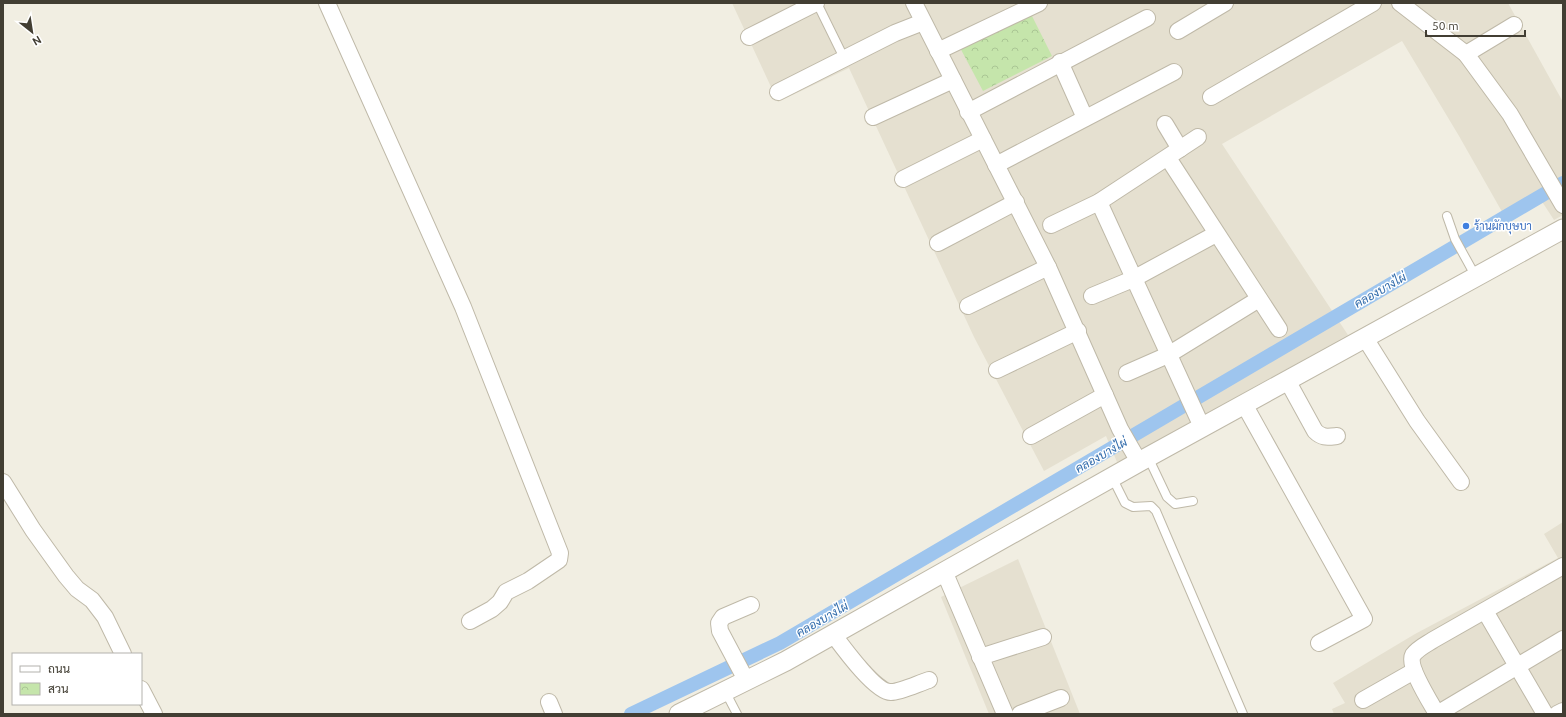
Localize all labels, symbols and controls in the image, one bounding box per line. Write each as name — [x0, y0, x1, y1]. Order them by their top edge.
north arrow — [12, 12, 52, 52]
scale bar — [1426, 12, 1525, 38]
text: 50 m — [1432, 19, 1459, 32]
text: N — [30, 33, 44, 48]
place label: ร้านผักบุษบา — [1474, 219, 1532, 235]
marker: ร้านผักบุษบา — [1461, 221, 1471, 231]
water label: คลองบางไผ่ — [1351, 269, 1409, 310]
water label: คลองบางไผ่ — [1072, 434, 1130, 475]
water label: คลองบางไผ่ — [793, 598, 851, 639]
legend — [12, 653, 142, 705]
text: ถนน — [48, 662, 71, 675]
text: สวน — [48, 682, 69, 695]

